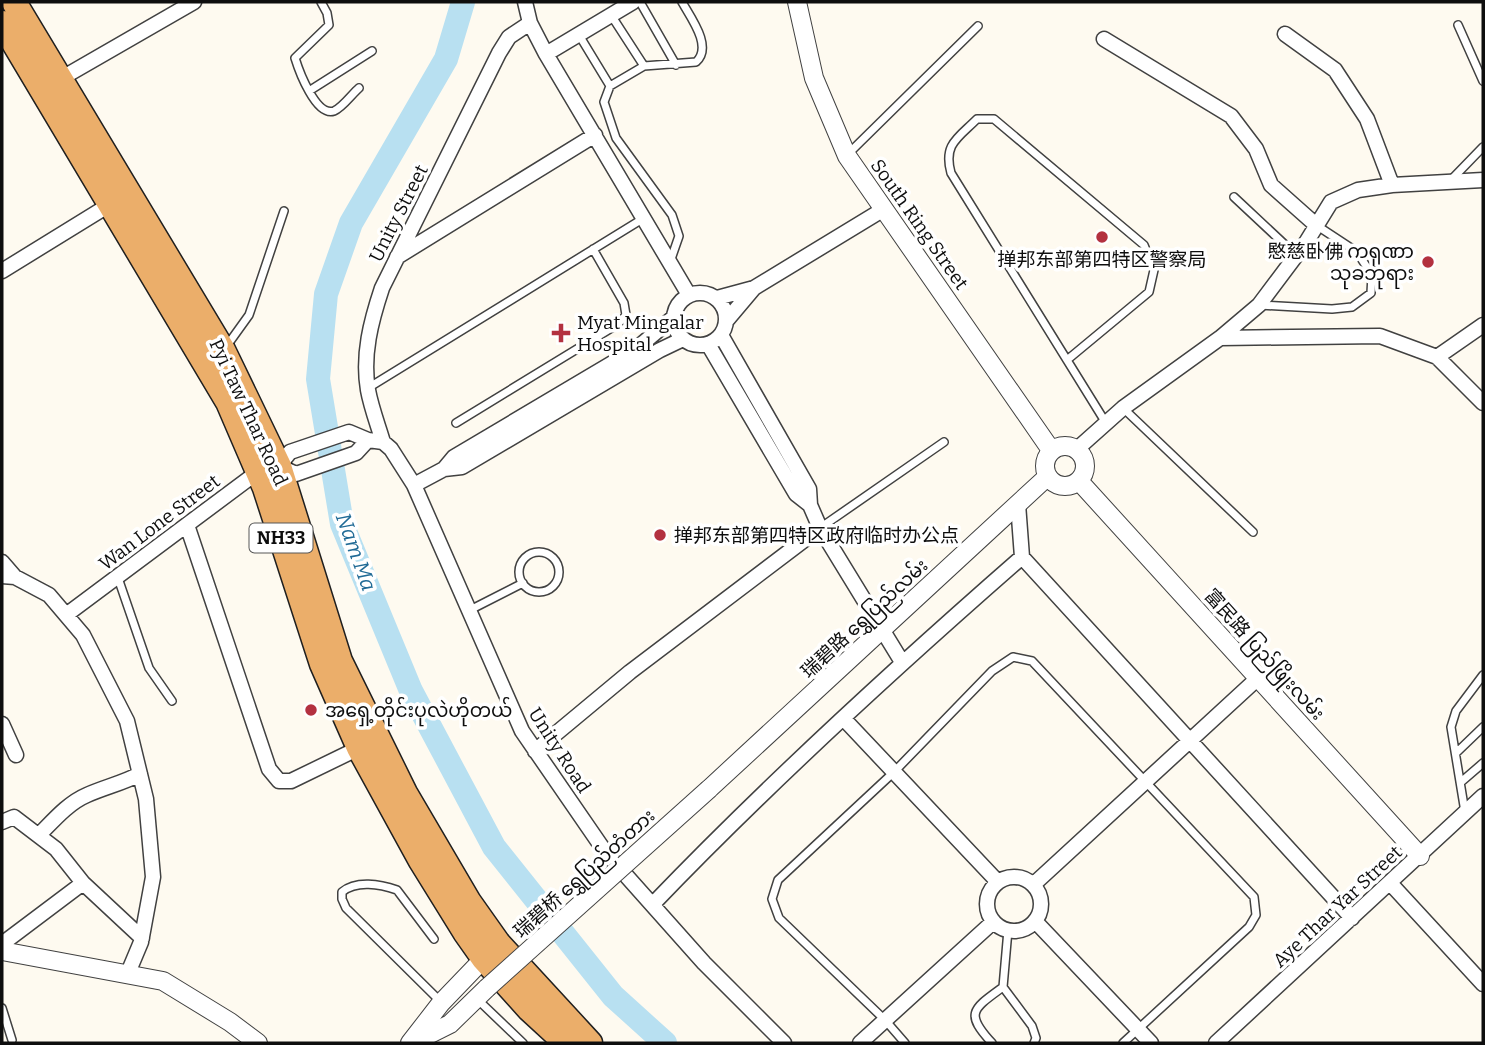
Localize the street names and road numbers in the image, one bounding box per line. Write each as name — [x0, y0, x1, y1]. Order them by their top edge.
street label: South Ring Street — [866, 155, 973, 294]
street label: Unity Street — [364, 161, 433, 266]
street label: Pyi Taw Thar Road — [204, 335, 293, 489]
street label: Wan Lone Street — [94, 469, 224, 575]
road number: NH33 — [250, 524, 312, 552]
street label: 瑞碧路 ရွှေပြည်လမ်း — [794, 552, 935, 686]
street label: 富民路 ပြည်ဖြိုးလမ်း — [1197, 582, 1332, 727]
street label: Unity Road — [523, 703, 596, 797]
street label: 瑞碧桥 ရွှေပြည်တံတား — [507, 802, 662, 946]
street label: Aye Thar Yar Street — [1268, 840, 1407, 972]

